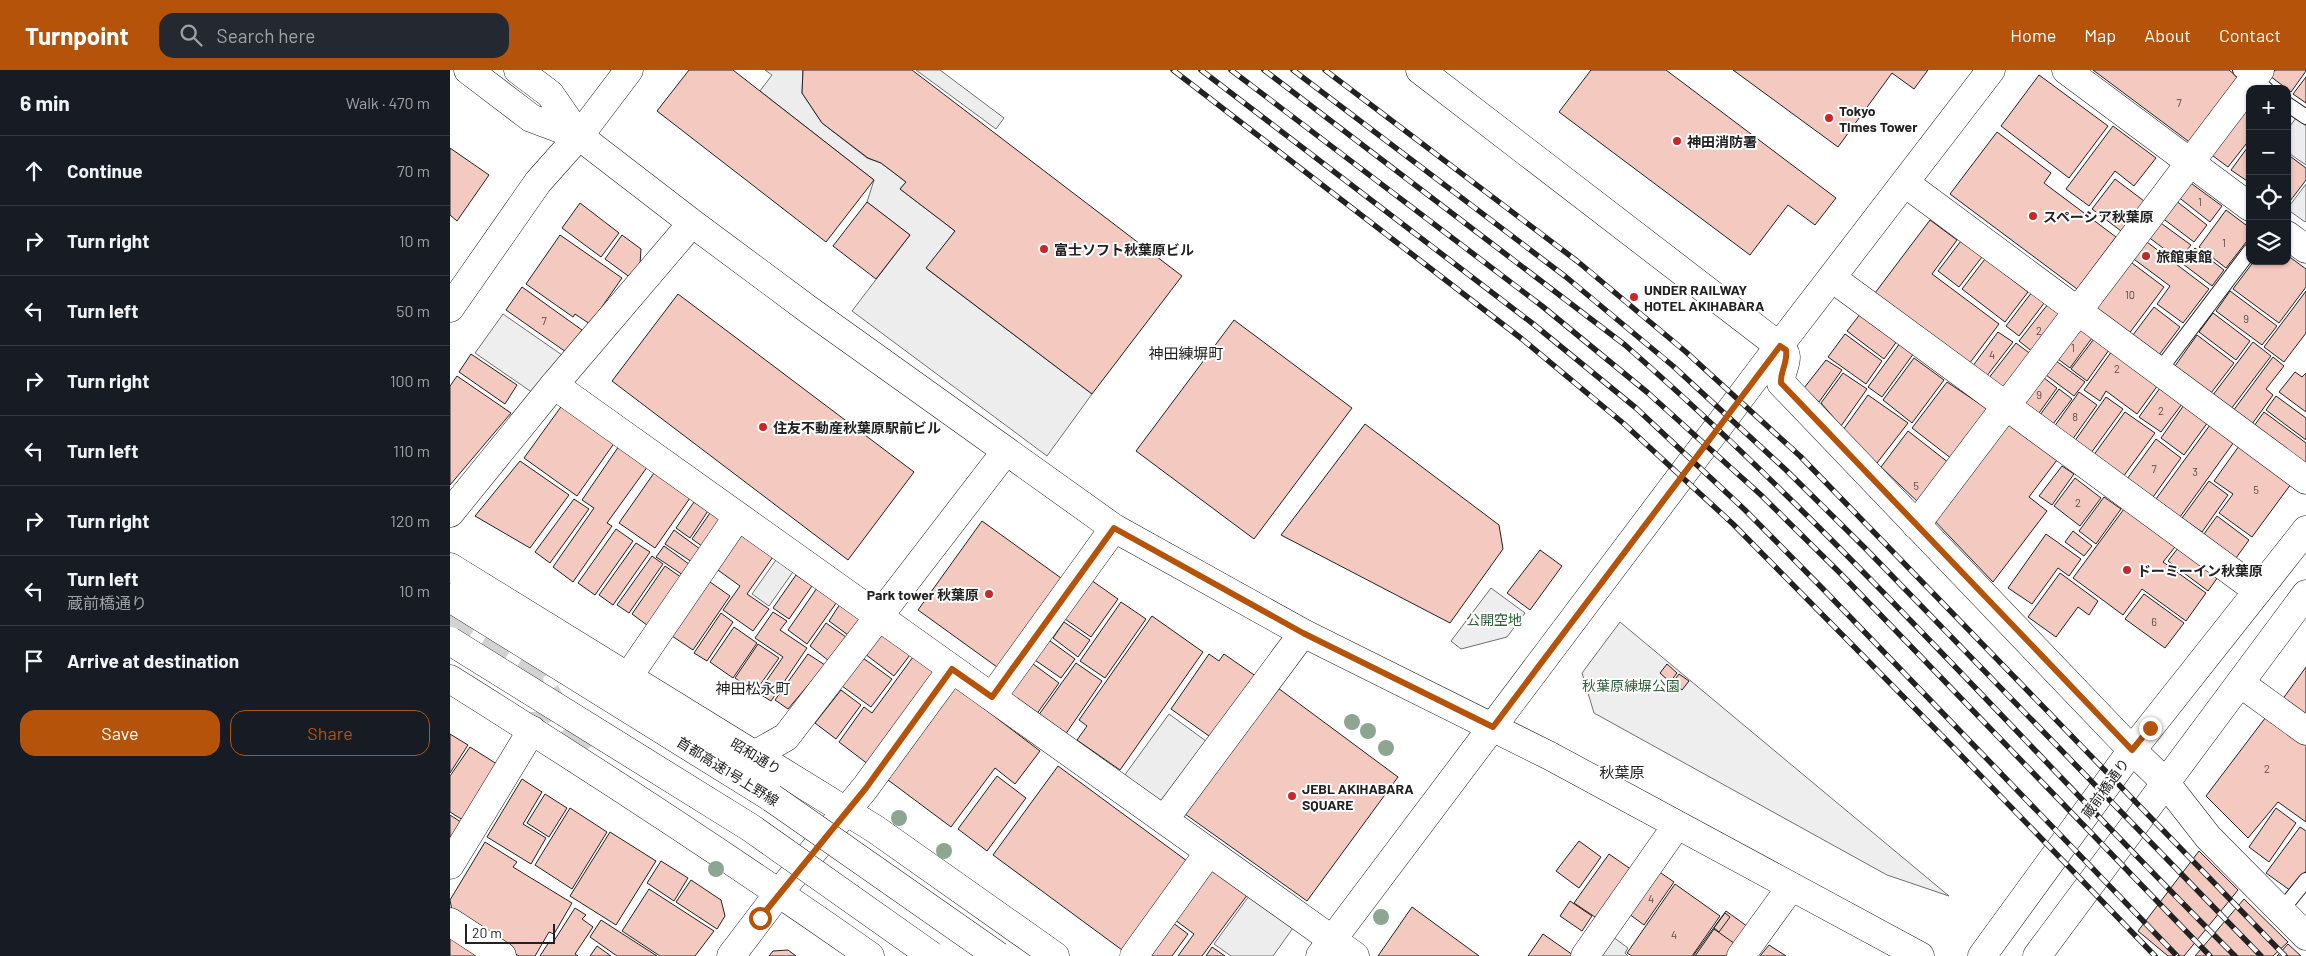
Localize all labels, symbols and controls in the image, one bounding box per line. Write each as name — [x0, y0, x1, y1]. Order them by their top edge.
search box — [159, 13, 509, 58]
text: Turnpoint — [25, 21, 129, 50]
icon: search — [177, 21, 205, 49]
text: Search here — [217, 24, 315, 47]
text: Home — [2010, 24, 2056, 46]
text: Map — [2084, 24, 2116, 46]
text: About — [2144, 24, 2191, 46]
text: Contact — [2219, 24, 2281, 46]
map controls — [2246, 85, 2291, 265]
button: + — [2246, 85, 2291, 130]
text: 6 min — [20, 90, 70, 115]
text: Walk · 470 m — [346, 93, 430, 112]
house number: 7 — [2176, 96, 2182, 109]
place label: Tokyo Times Tower — [1839, 102, 1918, 135]
marker: Tokyo Times Tower — [1823, 112, 1835, 124]
button: − — [2246, 130, 2291, 175]
place label: 神田消防署 — [1687, 133, 1757, 150]
marker: 神田消防署 — [1671, 135, 1683, 147]
icon: ahead — [20, 157, 48, 185]
text: Continue — [67, 159, 143, 182]
text: 70 m — [397, 161, 430, 180]
button: locate — [2246, 175, 2291, 220]
house number: 1 — [2198, 195, 2202, 208]
place label: スペーシア秋葉原 — [2043, 208, 2154, 225]
marker: スペーシア秋葉原 — [2027, 210, 2039, 222]
button: layers — [2246, 220, 2291, 265]
icon: right — [20, 227, 48, 255]
text: Turn right — [67, 229, 149, 252]
text: 10 m — [399, 231, 430, 250]
house number: 1 — [2222, 236, 2226, 249]
place label: 富士ソフト秋葉原ビル — [1054, 241, 1194, 258]
marker: 富士ソフト秋葉原ビル — [1038, 243, 1050, 255]
place label: 旅館東館 — [2156, 248, 2212, 265]
marker: 旅館東館 — [2140, 250, 2152, 262]
place label: UNDER RAILWAY HOTEL AKIHABARA — [1644, 281, 1765, 314]
house number: 10 — [2125, 288, 2135, 301]
marker: UNDER RAILWAY HOTEL AKIHABARA — [1628, 291, 1640, 303]
icon: left — [20, 297, 48, 325]
text: Turn left — [67, 299, 138, 322]
text: 50 m — [396, 301, 430, 320]
house number: 9 — [2243, 312, 2249, 325]
house number: 7 — [541, 314, 547, 327]
house number: 2 — [2036, 324, 2042, 337]
house number: 1 — [2071, 341, 2075, 354]
district label: 神田練塀町 — [1148, 344, 1224, 362]
house number: 4 — [1989, 348, 1995, 361]
house number: 2 — [2114, 362, 2120, 375]
icon: right — [20, 367, 48, 395]
text: Turn right — [67, 369, 149, 392]
text: 100 m — [390, 371, 430, 390]
house number: 9 — [2036, 388, 2042, 401]
house number: 2 — [2158, 404, 2164, 417]
house number: 8 — [2072, 410, 2078, 423]
place label: 住友不動産秋葉原駅前ビル — [773, 419, 941, 436]
marker: 住友不動産秋葉原駅前ビル — [757, 421, 769, 433]
icon: left — [20, 437, 48, 465]
text: Turn left — [67, 439, 138, 462]
text: 110 m — [393, 441, 430, 460]
house number: 7 — [2151, 462, 2157, 475]
house number: 3 — [2192, 465, 2198, 478]
house number: 5 — [1913, 479, 1919, 492]
house number: 5 — [2253, 483, 2259, 496]
house number: 2 — [2075, 496, 2081, 509]
icon: right — [20, 507, 48, 535]
text: Turn right — [67, 509, 149, 532]
text: 120 m — [390, 511, 430, 530]
place label: ドーミーイン秋葉原 — [2137, 562, 2263, 579]
marker: ドーミーイン秋葉原 — [2121, 564, 2133, 576]
text: Turn left — [67, 567, 138, 590]
icon: left — [20, 577, 48, 605]
text: 10 m — [399, 581, 430, 600]
place label: Park tower 秋葉原 — [867, 586, 979, 603]
marker: Park tower 秋葉原 — [983, 588, 995, 600]
text: 蔵前橋通り — [67, 593, 147, 612]
park label: 公開空地 — [1466, 611, 1522, 628]
house number: 6 — [2151, 615, 2157, 628]
icon: arrive — [20, 647, 48, 675]
text: Arrive at destination — [67, 649, 239, 672]
park label: 秋葉原練塀公園 — [1582, 677, 1680, 694]
district label: 神田松永町 — [715, 679, 791, 697]
button: Save — [20, 710, 220, 756]
button: Share — [230, 710, 430, 756]
route end — [2139, 717, 2162, 740]
street label: 首都高速1号上野線 — [674, 733, 782, 809]
street label: 昭和通り — [728, 734, 784, 778]
street label: 蔵前橋通り — [2078, 755, 2132, 821]
house number: 2 — [2264, 762, 2270, 775]
district label: 秋葉原 — [1599, 763, 1645, 781]
place label: JEBL AKIHABARA SQUARE — [1302, 780, 1414, 813]
marker: JEBL AKIHABARA SQUARE — [1286, 790, 1298, 802]
house number: 4 — [1648, 892, 1654, 905]
route start — [749, 907, 772, 930]
scale bar — [465, 921, 555, 944]
text: 20 m — [472, 924, 502, 941]
house number: 4 — [1671, 928, 1677, 941]

